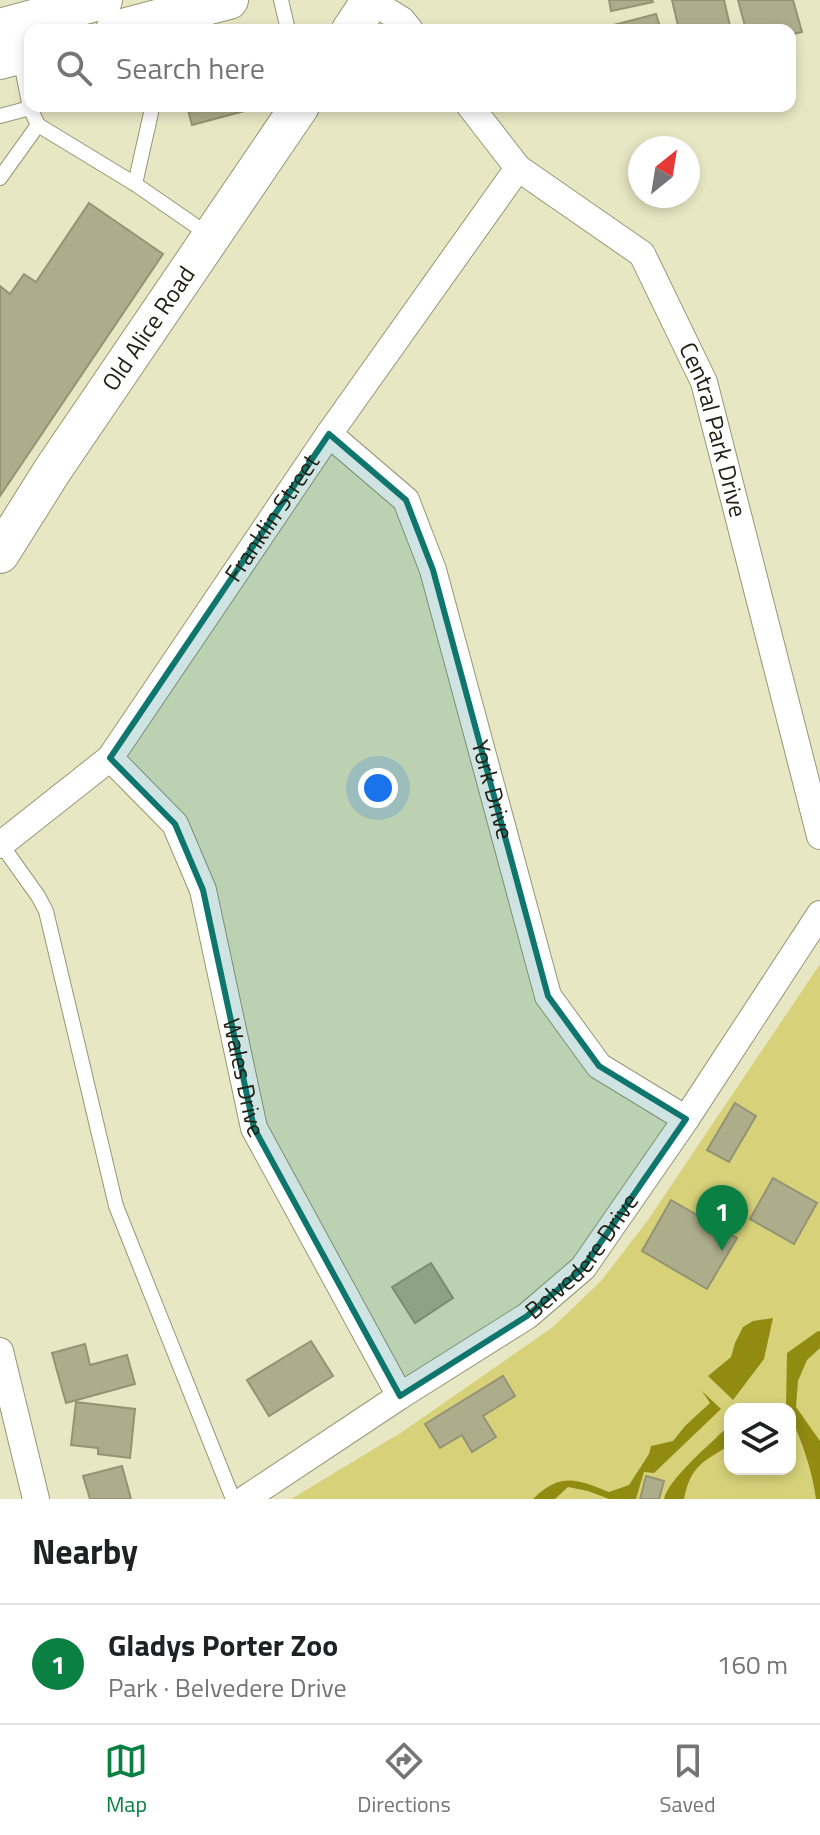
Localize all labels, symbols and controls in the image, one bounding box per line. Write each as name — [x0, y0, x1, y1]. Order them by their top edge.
search box — [24, 24, 796, 112]
text: Search here — [116, 45, 265, 91]
icon: search — [52, 46, 96, 90]
north arrow — [628, 136, 700, 208]
street label: Old Alice Road — [92, 258, 203, 398]
street label: Central Park Drive — [670, 336, 757, 521]
street label: Franklin Street — [215, 446, 328, 589]
street label: York Drive — [463, 736, 524, 843]
your location — [358, 768, 398, 808]
street label: Wales Drive — [214, 1015, 275, 1143]
street label: Belvedere Drive — [516, 1185, 647, 1327]
pin: 1 — [696, 1185, 748, 1251]
map controls — [724, 1403, 796, 1475]
button: layers — [724, 1403, 796, 1475]
text: Nearby — [32, 1525, 138, 1577]
text: Gladys Porter Zoo — [108, 1622, 338, 1668]
text: 1 — [51, 1645, 65, 1684]
text: 160 m — [717, 1645, 788, 1684]
text: Park · Belvedere Drive — [108, 1668, 347, 1707]
tab: Map — [104, 1739, 148, 1821]
tab: Directions — [357, 1739, 451, 1821]
tab: Saved — [660, 1739, 716, 1821]

